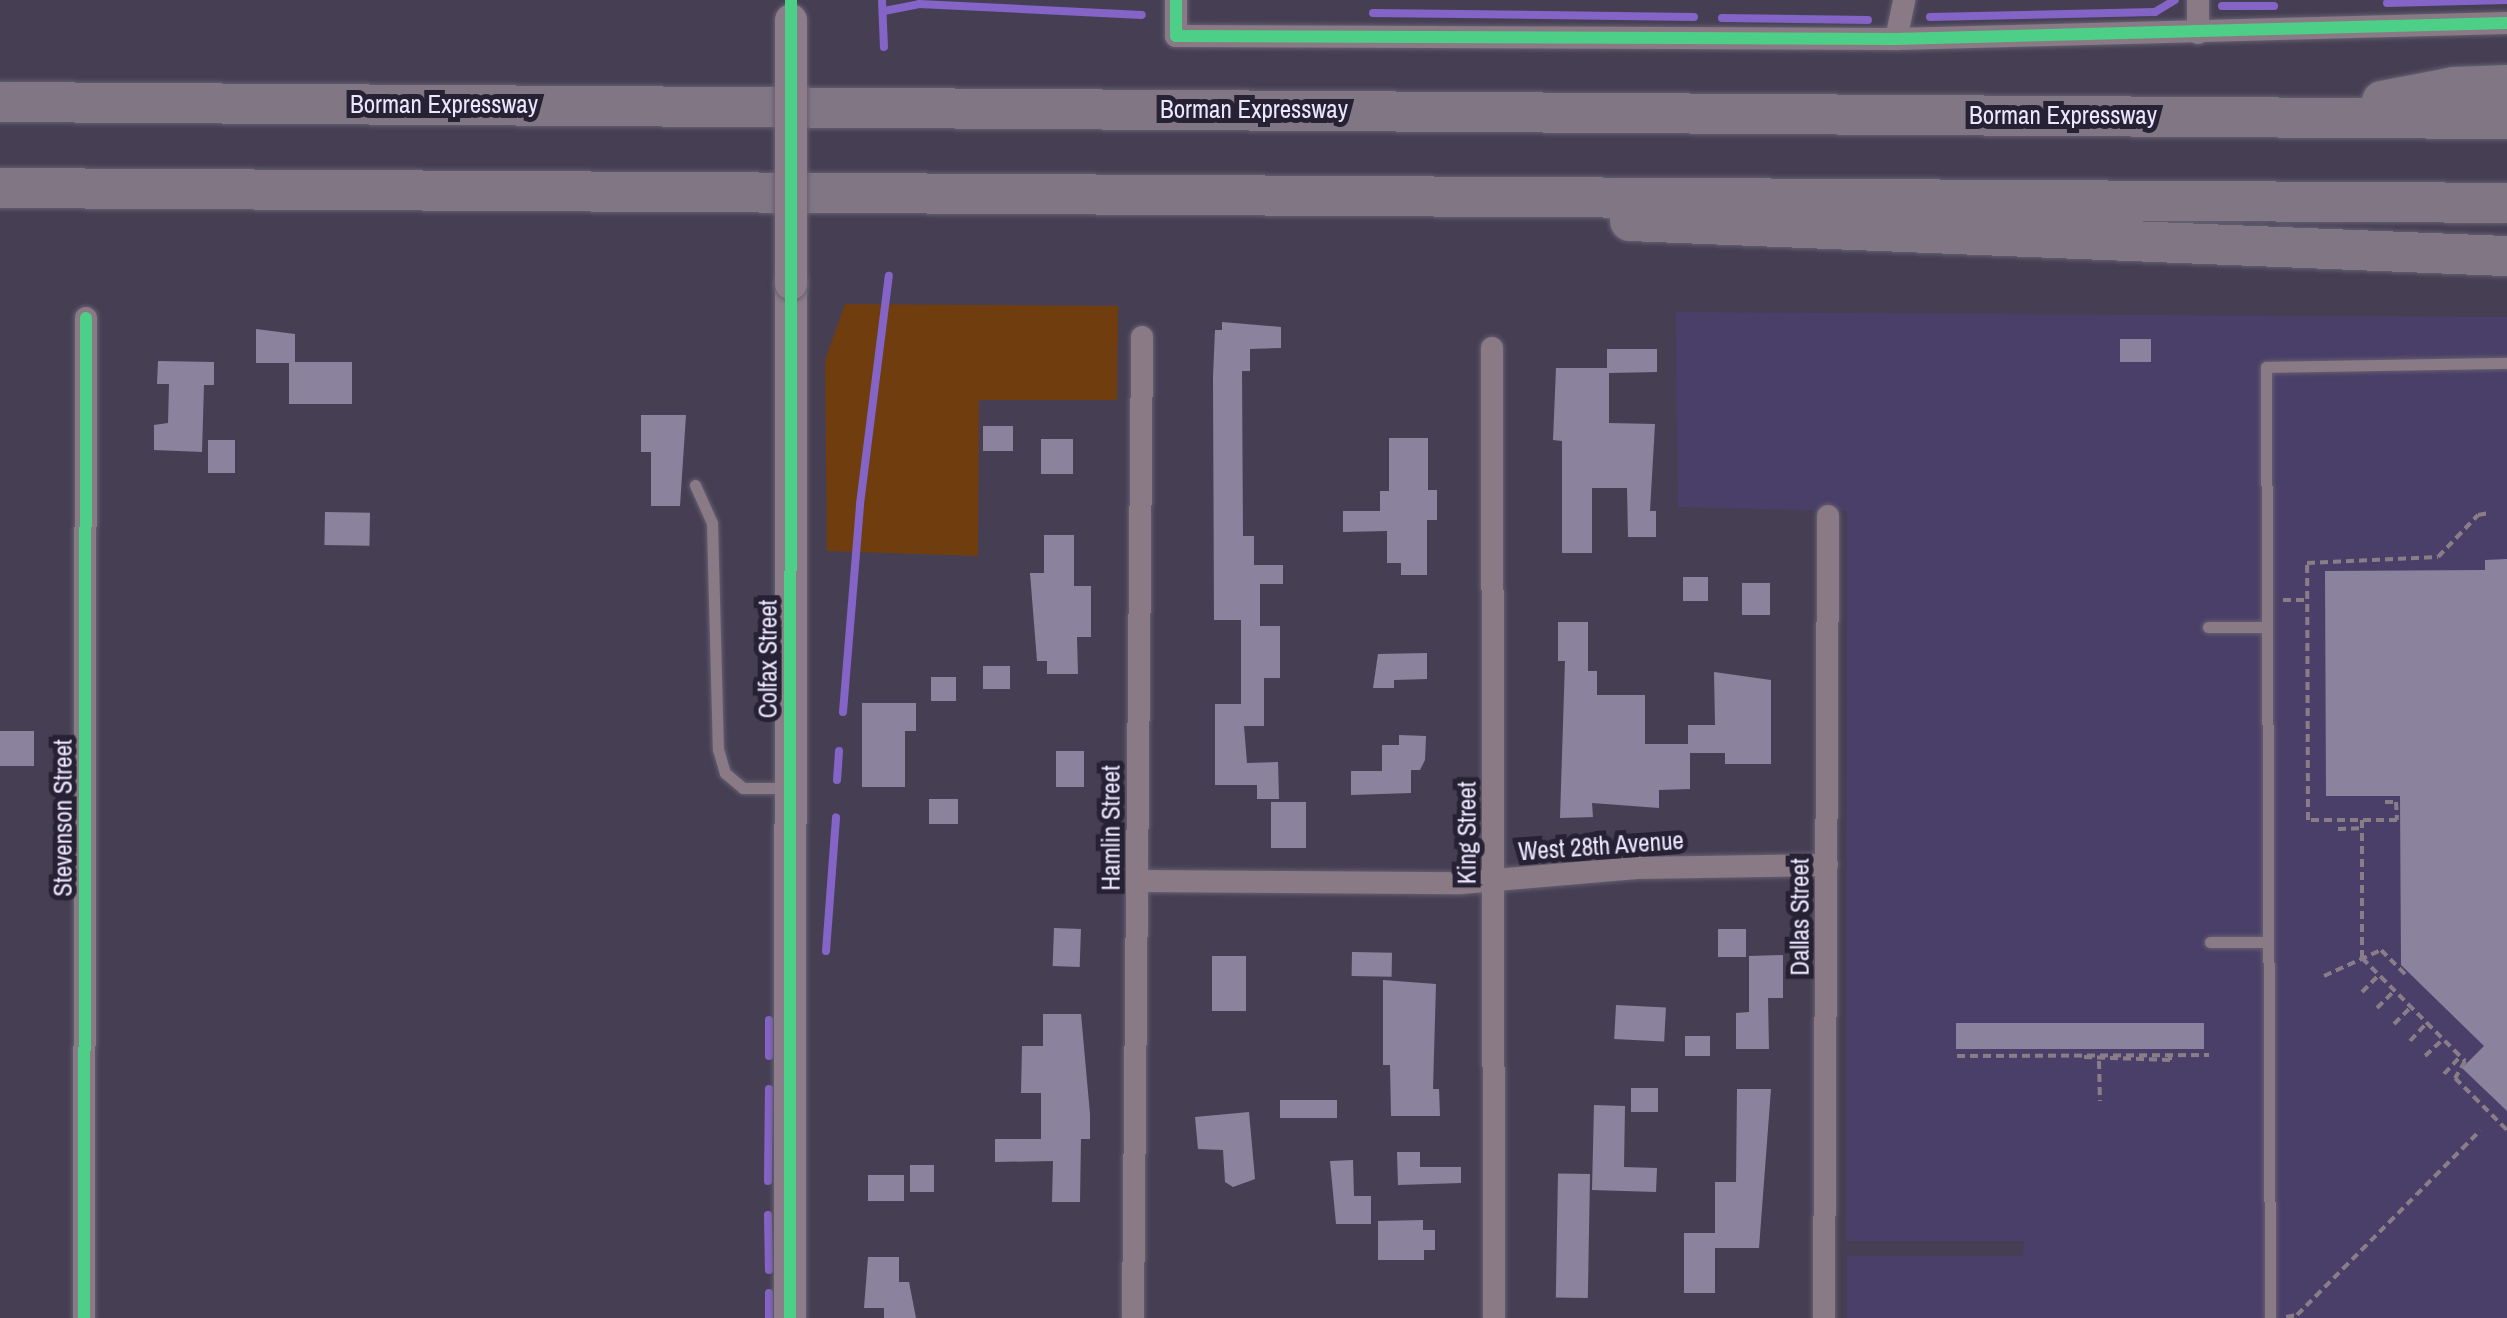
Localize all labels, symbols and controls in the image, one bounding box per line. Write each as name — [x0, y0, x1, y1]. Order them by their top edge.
street label: Borman Expressway — [350, 89, 538, 119]
street label: Borman Expressway — [1160, 94, 1348, 124]
street label: Borman Expressway — [1969, 100, 2157, 130]
street label: Colfax Street — [753, 600, 783, 718]
street label: Stevenson Street — [48, 739, 78, 897]
street label: Hamlin Street — [1096, 765, 1126, 891]
street label: King Street — [1452, 782, 1482, 884]
street label: West 28th Avenue — [1517, 825, 1685, 867]
street label: Dallas Street — [1785, 858, 1815, 976]

